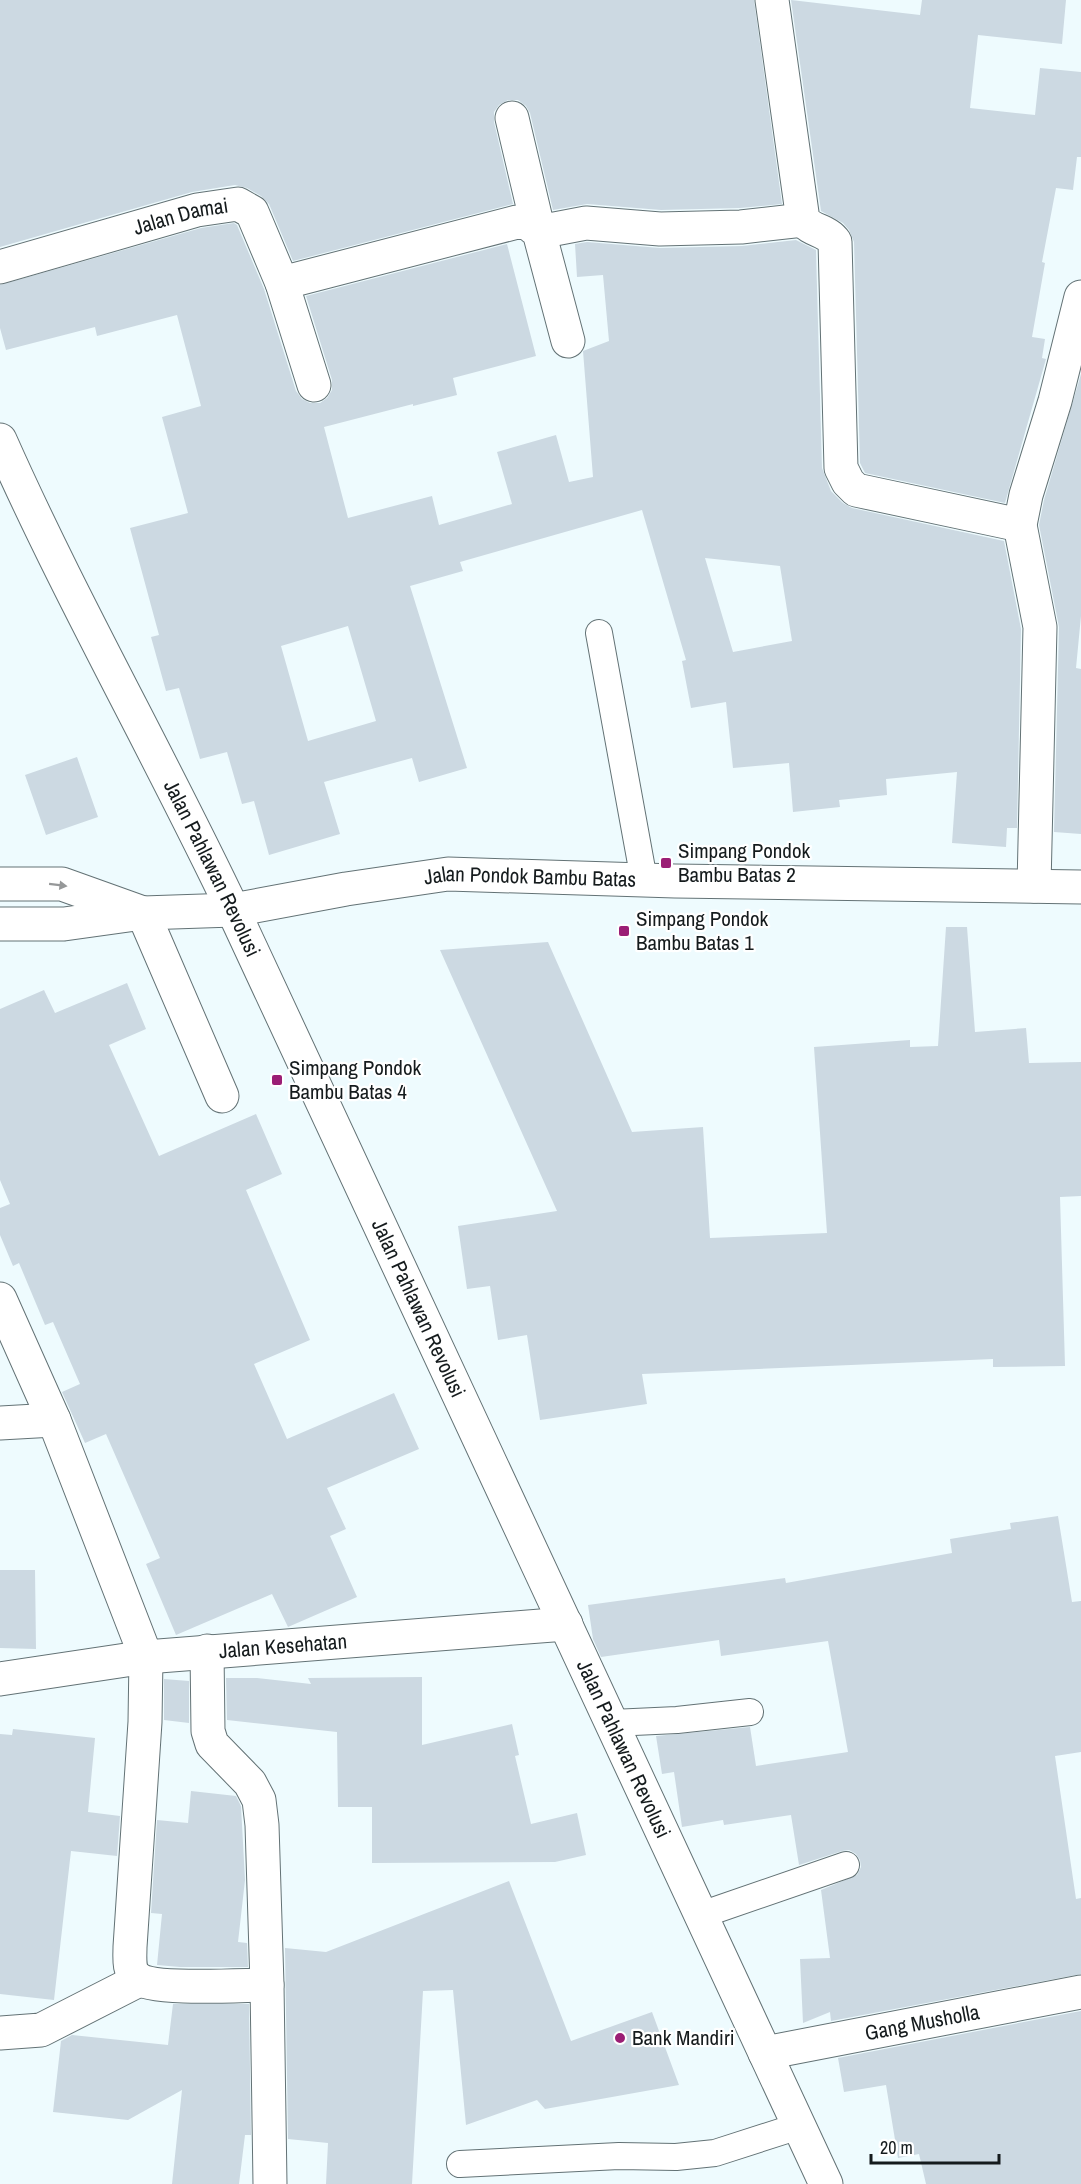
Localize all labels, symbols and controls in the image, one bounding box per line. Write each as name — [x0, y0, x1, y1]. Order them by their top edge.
street label: Jalan Damai — [130, 191, 230, 242]
street label: Jalan Pahlawan Revolusi — [157, 775, 268, 961]
place label: Simpang Pondok Bambu Batas 2 — [678, 836, 811, 889]
marker: Simpang Pondok Bambu Batas 2 — [659, 856, 673, 870]
street label: Jalan Pondok Bambu Batas — [422, 859, 637, 894]
one-way arrow — [49, 881, 68, 890]
place label: Simpang Pondok Bambu Batas 1 — [636, 904, 769, 957]
marker: Simpang Pondok Bambu Batas 1 — [617, 924, 631, 938]
place label: Simpang Pondok Bambu Batas 4 — [289, 1053, 422, 1106]
marker: Simpang Pondok Bambu Batas 4 — [270, 1073, 284, 1087]
street label: Jalan Pahlawan Revolusi — [365, 1214, 473, 1402]
street label: Jalan Kesehatan — [218, 1626, 348, 1665]
street label: Jalan Pahlawan Revolusi — [570, 1655, 678, 1843]
street label: Gang Musholla — [862, 1997, 982, 2047]
place label: Bank Mandiri — [632, 2023, 734, 2052]
marker: Bank Mandiri — [613, 2031, 627, 2045]
scale bar — [871, 2127, 998, 2165]
text: 20 m — [880, 2135, 913, 2160]

